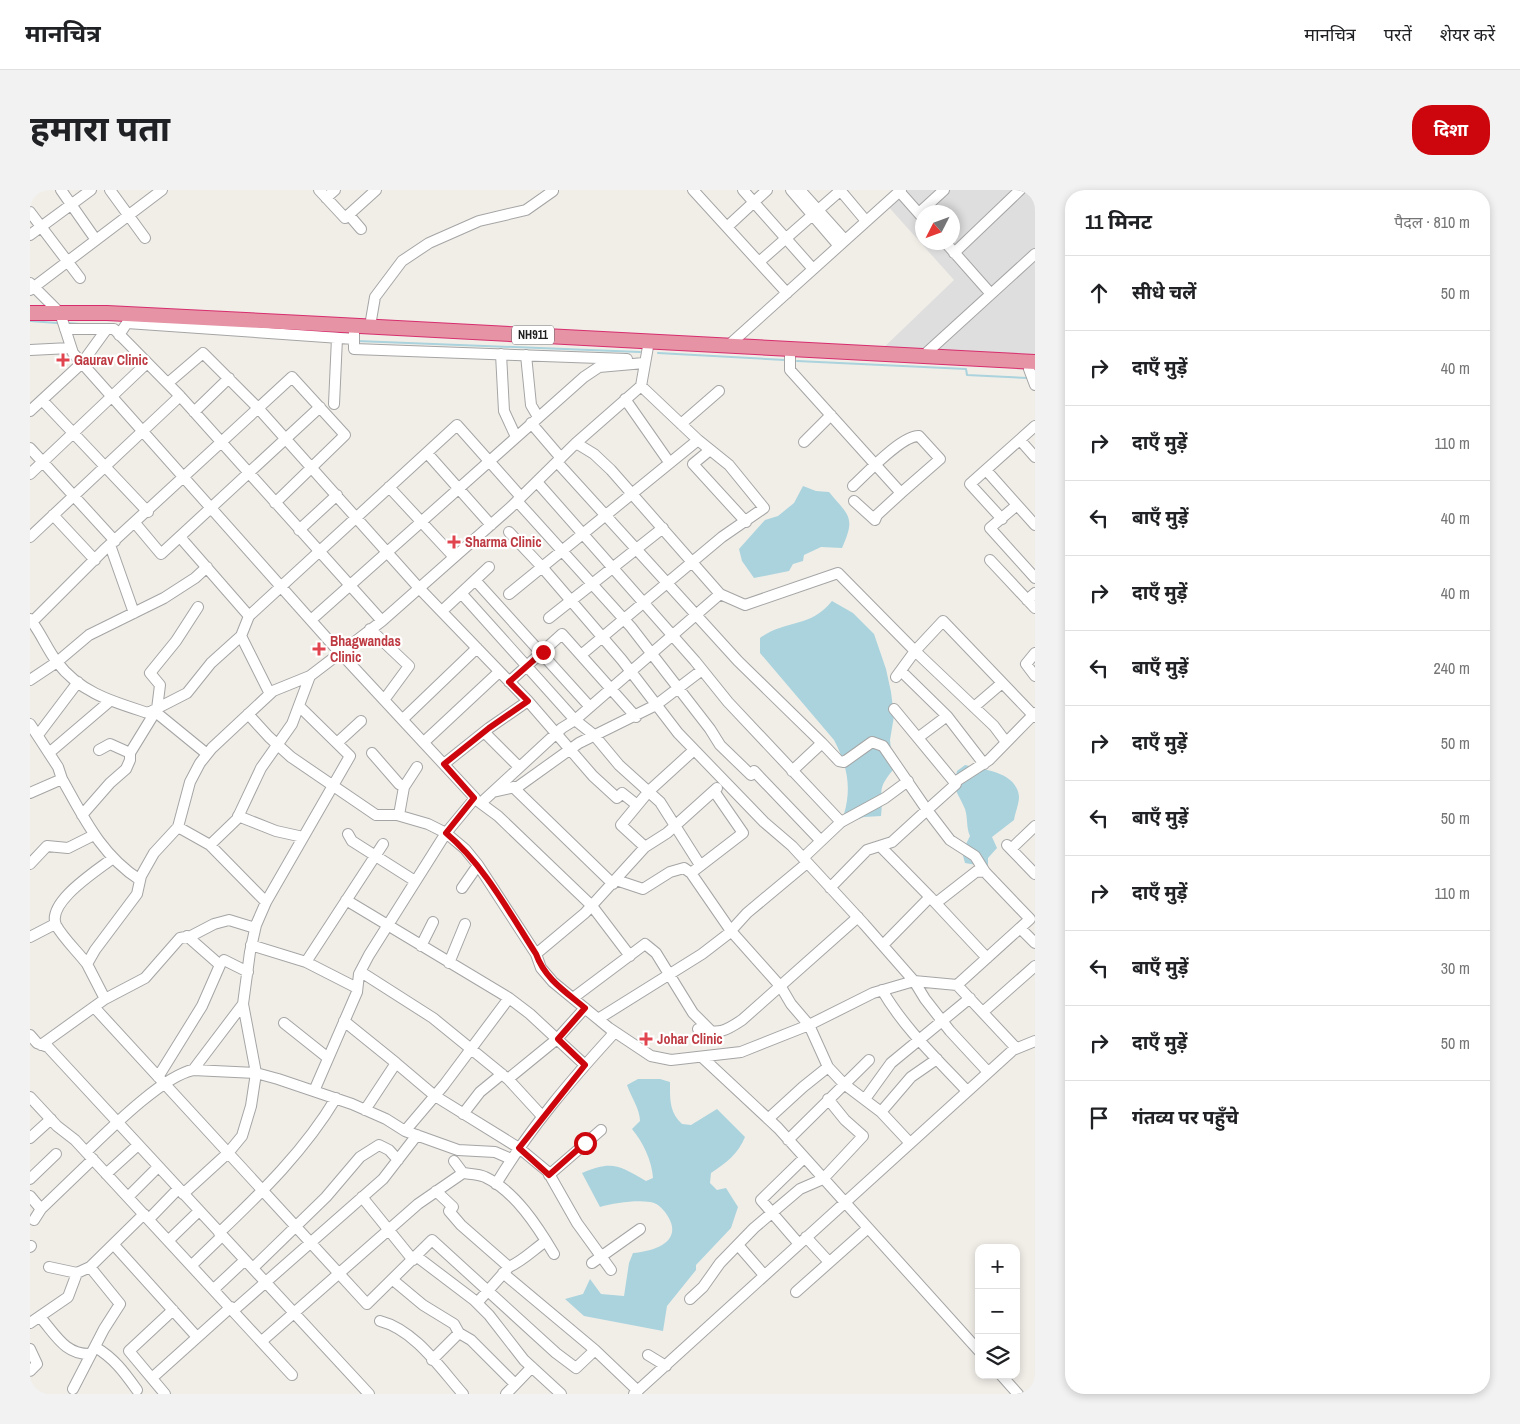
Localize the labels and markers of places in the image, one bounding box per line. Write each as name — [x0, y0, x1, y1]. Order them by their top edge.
place label: Gaurav Clinic — [74, 351, 148, 369]
marker: Gaurav Clinic — [56, 353, 70, 367]
place label: Sharma Clinic — [465, 533, 542, 551]
marker: Sharma Clinic — [447, 535, 461, 549]
place label: Bhagwandas Clinic — [330, 632, 401, 666]
marker: Bhagwandas Clinic — [312, 642, 326, 656]
place label: Johar Clinic — [657, 1030, 723, 1048]
marker: Johar Clinic — [639, 1032, 653, 1046]

